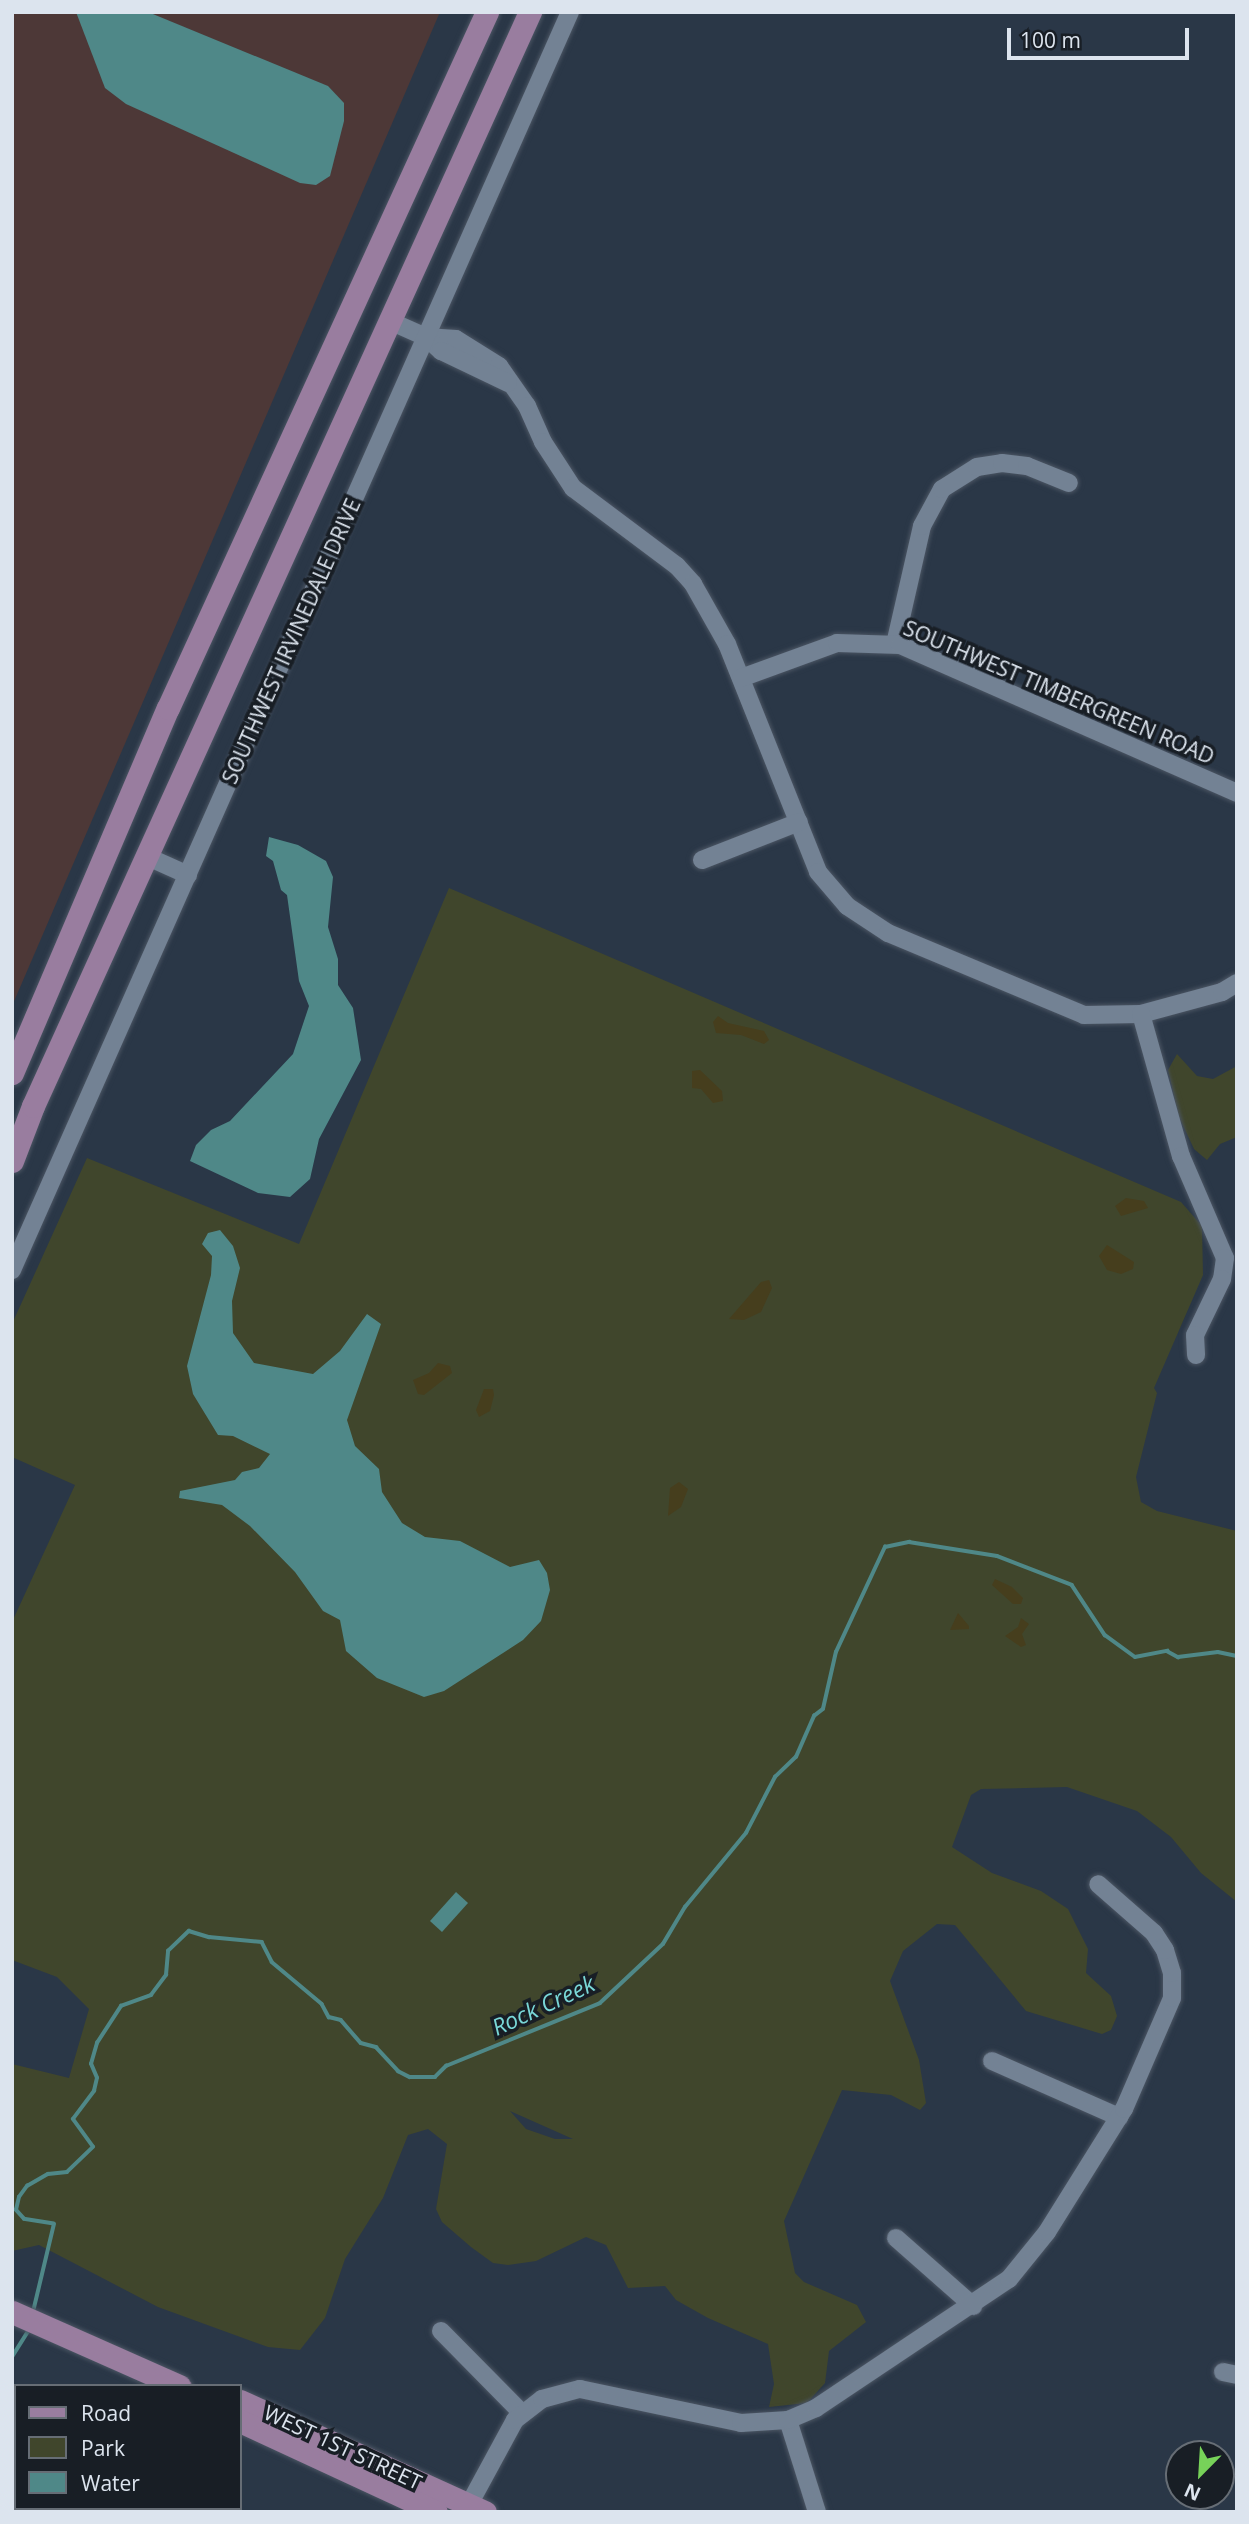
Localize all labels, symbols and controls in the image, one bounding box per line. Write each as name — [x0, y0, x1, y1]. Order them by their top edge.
scale bar — [1011, 14, 1193, 58]
text: 100 m — [1020, 26, 1081, 54]
street label: SOUTHWEST IRVINEDALE DRIVE — [217, 495, 365, 787]
street label: SOUTHWEST TIMBERGREEN ROAD — [900, 615, 1218, 769]
water label: Rock Creek — [487, 1969, 599, 2041]
legend — [14, 2384, 242, 2510]
text: Road — [81, 2399, 131, 2427]
street label: WEST 1ST STREET — [260, 2399, 426, 2495]
text: Park — [81, 2434, 125, 2462]
north arrow — [1165, 2440, 1235, 2510]
text: Water — [81, 2469, 140, 2497]
text: N — [1180, 2477, 1205, 2507]

